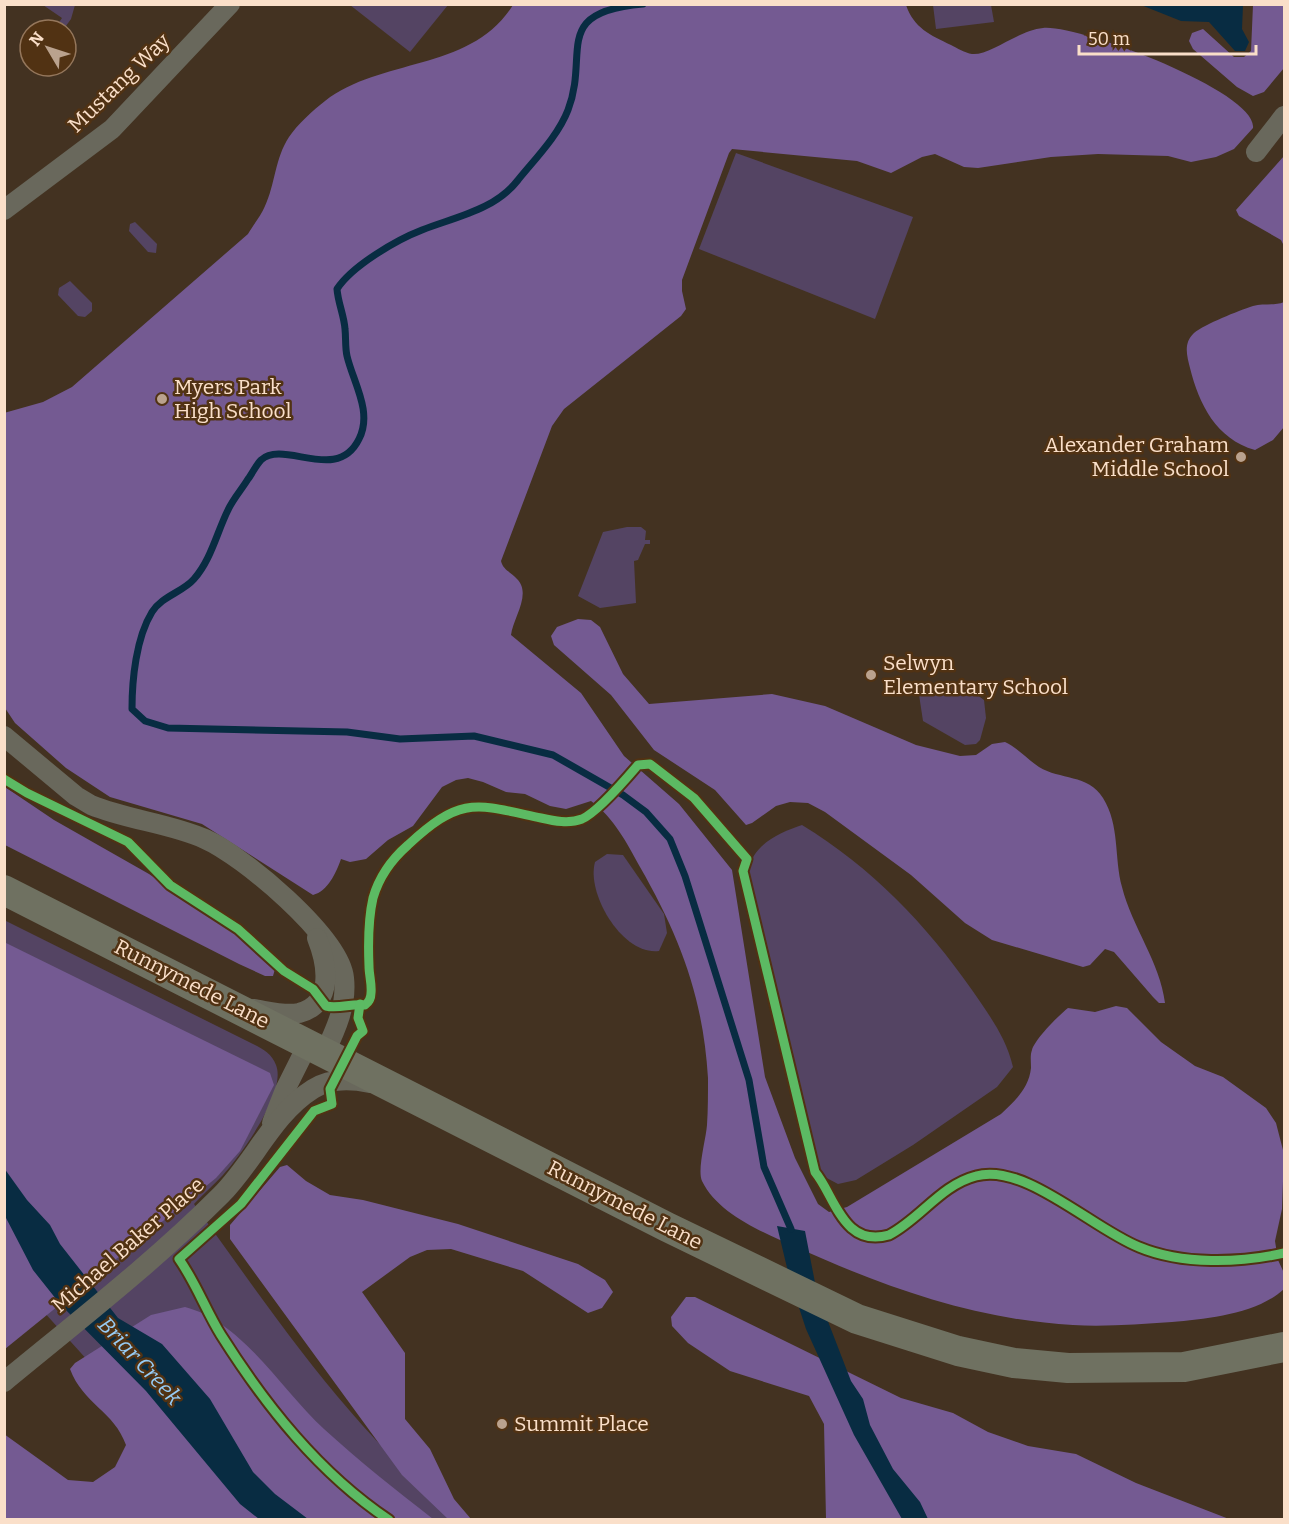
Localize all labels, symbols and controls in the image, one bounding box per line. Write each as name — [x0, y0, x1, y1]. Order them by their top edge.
north arrow — [18, 18, 78, 78]
scale bar — [1079, 18, 1256, 56]
street label: Mustang Way — [63, 27, 176, 138]
text: N — [25, 28, 48, 50]
text: 50 m — [1088, 28, 1130, 50]
place label: Myers Park High School — [174, 374, 292, 424]
marker: Myers Park High School — [155, 392, 169, 406]
place label: Alexander Graham Middle School — [1044, 432, 1229, 482]
marker: Alexander Graham Middle School — [1234, 450, 1248, 464]
place label: Selwyn Elementary School — [883, 650, 1068, 700]
marker: Selwyn Elementary School — [864, 668, 878, 682]
street label: Runnymede Lane — [110, 934, 274, 1034]
street label: Runnymede Lane — [543, 1155, 707, 1255]
street label: Michael Baker Place — [46, 1172, 210, 1318]
water label: Briar Creek — [92, 1311, 188, 1411]
place label: Summit Place — [514, 1411, 649, 1437]
marker: Summit Place — [495, 1417, 509, 1431]

